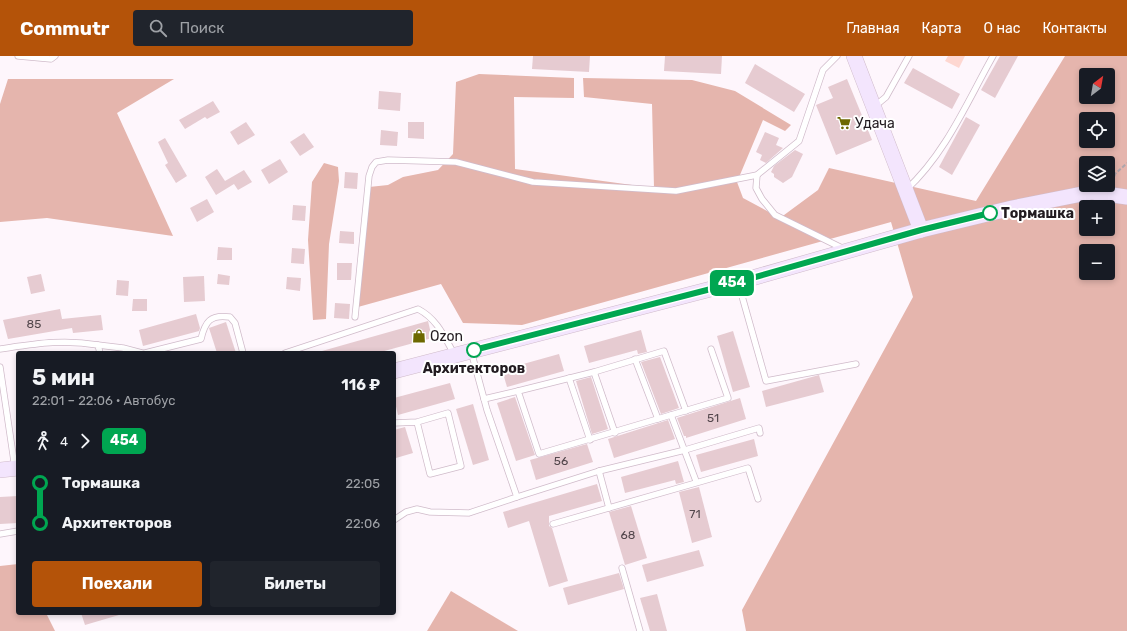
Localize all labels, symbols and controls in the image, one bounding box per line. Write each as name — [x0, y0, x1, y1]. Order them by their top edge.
search box — [133, 10, 413, 46]
text: Commutr — [20, 17, 109, 40]
icon: search — [147, 17, 169, 39]
text: Поиск — [179, 19, 224, 37]
text: Главная — [846, 20, 900, 37]
text: Карта — [922, 20, 962, 37]
text: О нас — [984, 20, 1020, 37]
text: Контакты — [1042, 20, 1107, 37]
north arrow — [1079, 68, 1115, 104]
map controls — [1079, 68, 1115, 280]
button: locate — [1079, 112, 1115, 148]
supermarket icon: Удача — [836, 115, 852, 131]
place label: Удача — [855, 115, 895, 132]
button: layers — [1079, 156, 1115, 192]
button: + — [1079, 200, 1115, 236]
marker: Тормашка — [982, 205, 998, 221]
place label: Тормашка — [1001, 205, 1074, 222]
button: − — [1079, 244, 1115, 280]
line badge: 454 — [709, 270, 755, 296]
text: 454 — [718, 274, 746, 291]
house number: 85 — [27, 317, 41, 331]
shop icon: Ozon — [411, 328, 427, 344]
place label: Ozon — [430, 328, 463, 345]
marker: Архитекторов — [466, 342, 482, 358]
place label: Архитекторов — [423, 360, 525, 377]
text: 5 мин — [32, 364, 95, 391]
text: 116 ₽ — [341, 376, 380, 394]
text: 22:01 – 22:06 · Автобус — [32, 393, 175, 408]
house number: 51 — [707, 411, 719, 425]
icon: walk — [32, 430, 54, 452]
icon: forward — [74, 430, 96, 452]
text: 454 — [110, 432, 138, 449]
text: 4 — [60, 434, 68, 449]
house number: 56 — [554, 454, 568, 468]
text: Тормашка — [62, 474, 140, 492]
text: 22:05 — [345, 476, 380, 491]
house number: 71 — [689, 507, 701, 521]
text: Архитекторов — [62, 514, 172, 532]
text: 22:06 — [345, 516, 380, 531]
house number: 68 — [621, 528, 635, 542]
button: Поехали — [32, 561, 202, 607]
button: Билеты — [210, 561, 380, 607]

